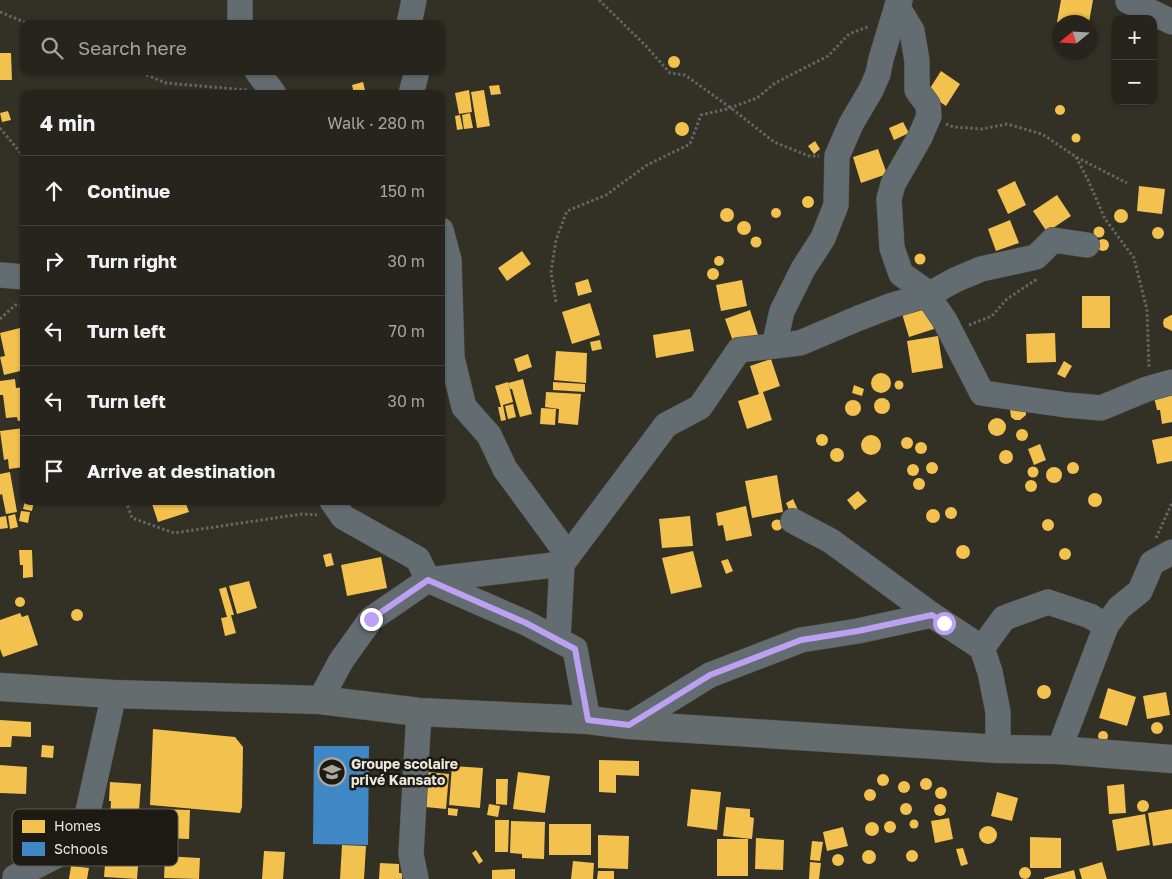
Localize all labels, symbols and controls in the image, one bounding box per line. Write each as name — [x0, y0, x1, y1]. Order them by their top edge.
north arrow — [1052, 15, 1097, 60]
map controls — [1112, 15, 1157, 105]
button: + — [1112, 15, 1157, 60]
search box — [20, 20, 445, 75]
icon: search — [38, 34, 66, 62]
text: Search here — [78, 36, 187, 59]
button: − — [1112, 60, 1157, 105]
text: 4 min — [40, 110, 95, 136]
text: Walk · 280 m — [327, 113, 425, 133]
icon: ahead — [40, 177, 68, 205]
text: Continue — [87, 179, 170, 202]
text: 150 m — [380, 181, 425, 201]
icon: right — [40, 247, 68, 275]
text: Turn right — [87, 249, 177, 272]
text: 30 m — [388, 251, 425, 271]
icon: left — [40, 317, 68, 345]
text: Turn left — [87, 319, 166, 342]
text: 70 m — [388, 321, 425, 341]
icon: left — [40, 387, 68, 415]
text: Turn left — [87, 389, 166, 412]
text: 30 m — [388, 391, 425, 411]
icon: arrive — [40, 457, 68, 485]
text: Arrive at destination — [87, 459, 275, 482]
route end — [360, 608, 383, 631]
route start — [933, 612, 956, 635]
place label: Groupe scolaire privé Kansato — [351, 755, 458, 788]
school or university icon: Groupe scolaire privé Kansato — [317, 757, 347, 787]
legend — [12, 809, 178, 866]
text: Homes — [54, 817, 101, 834]
text: Schools — [54, 840, 108, 857]

